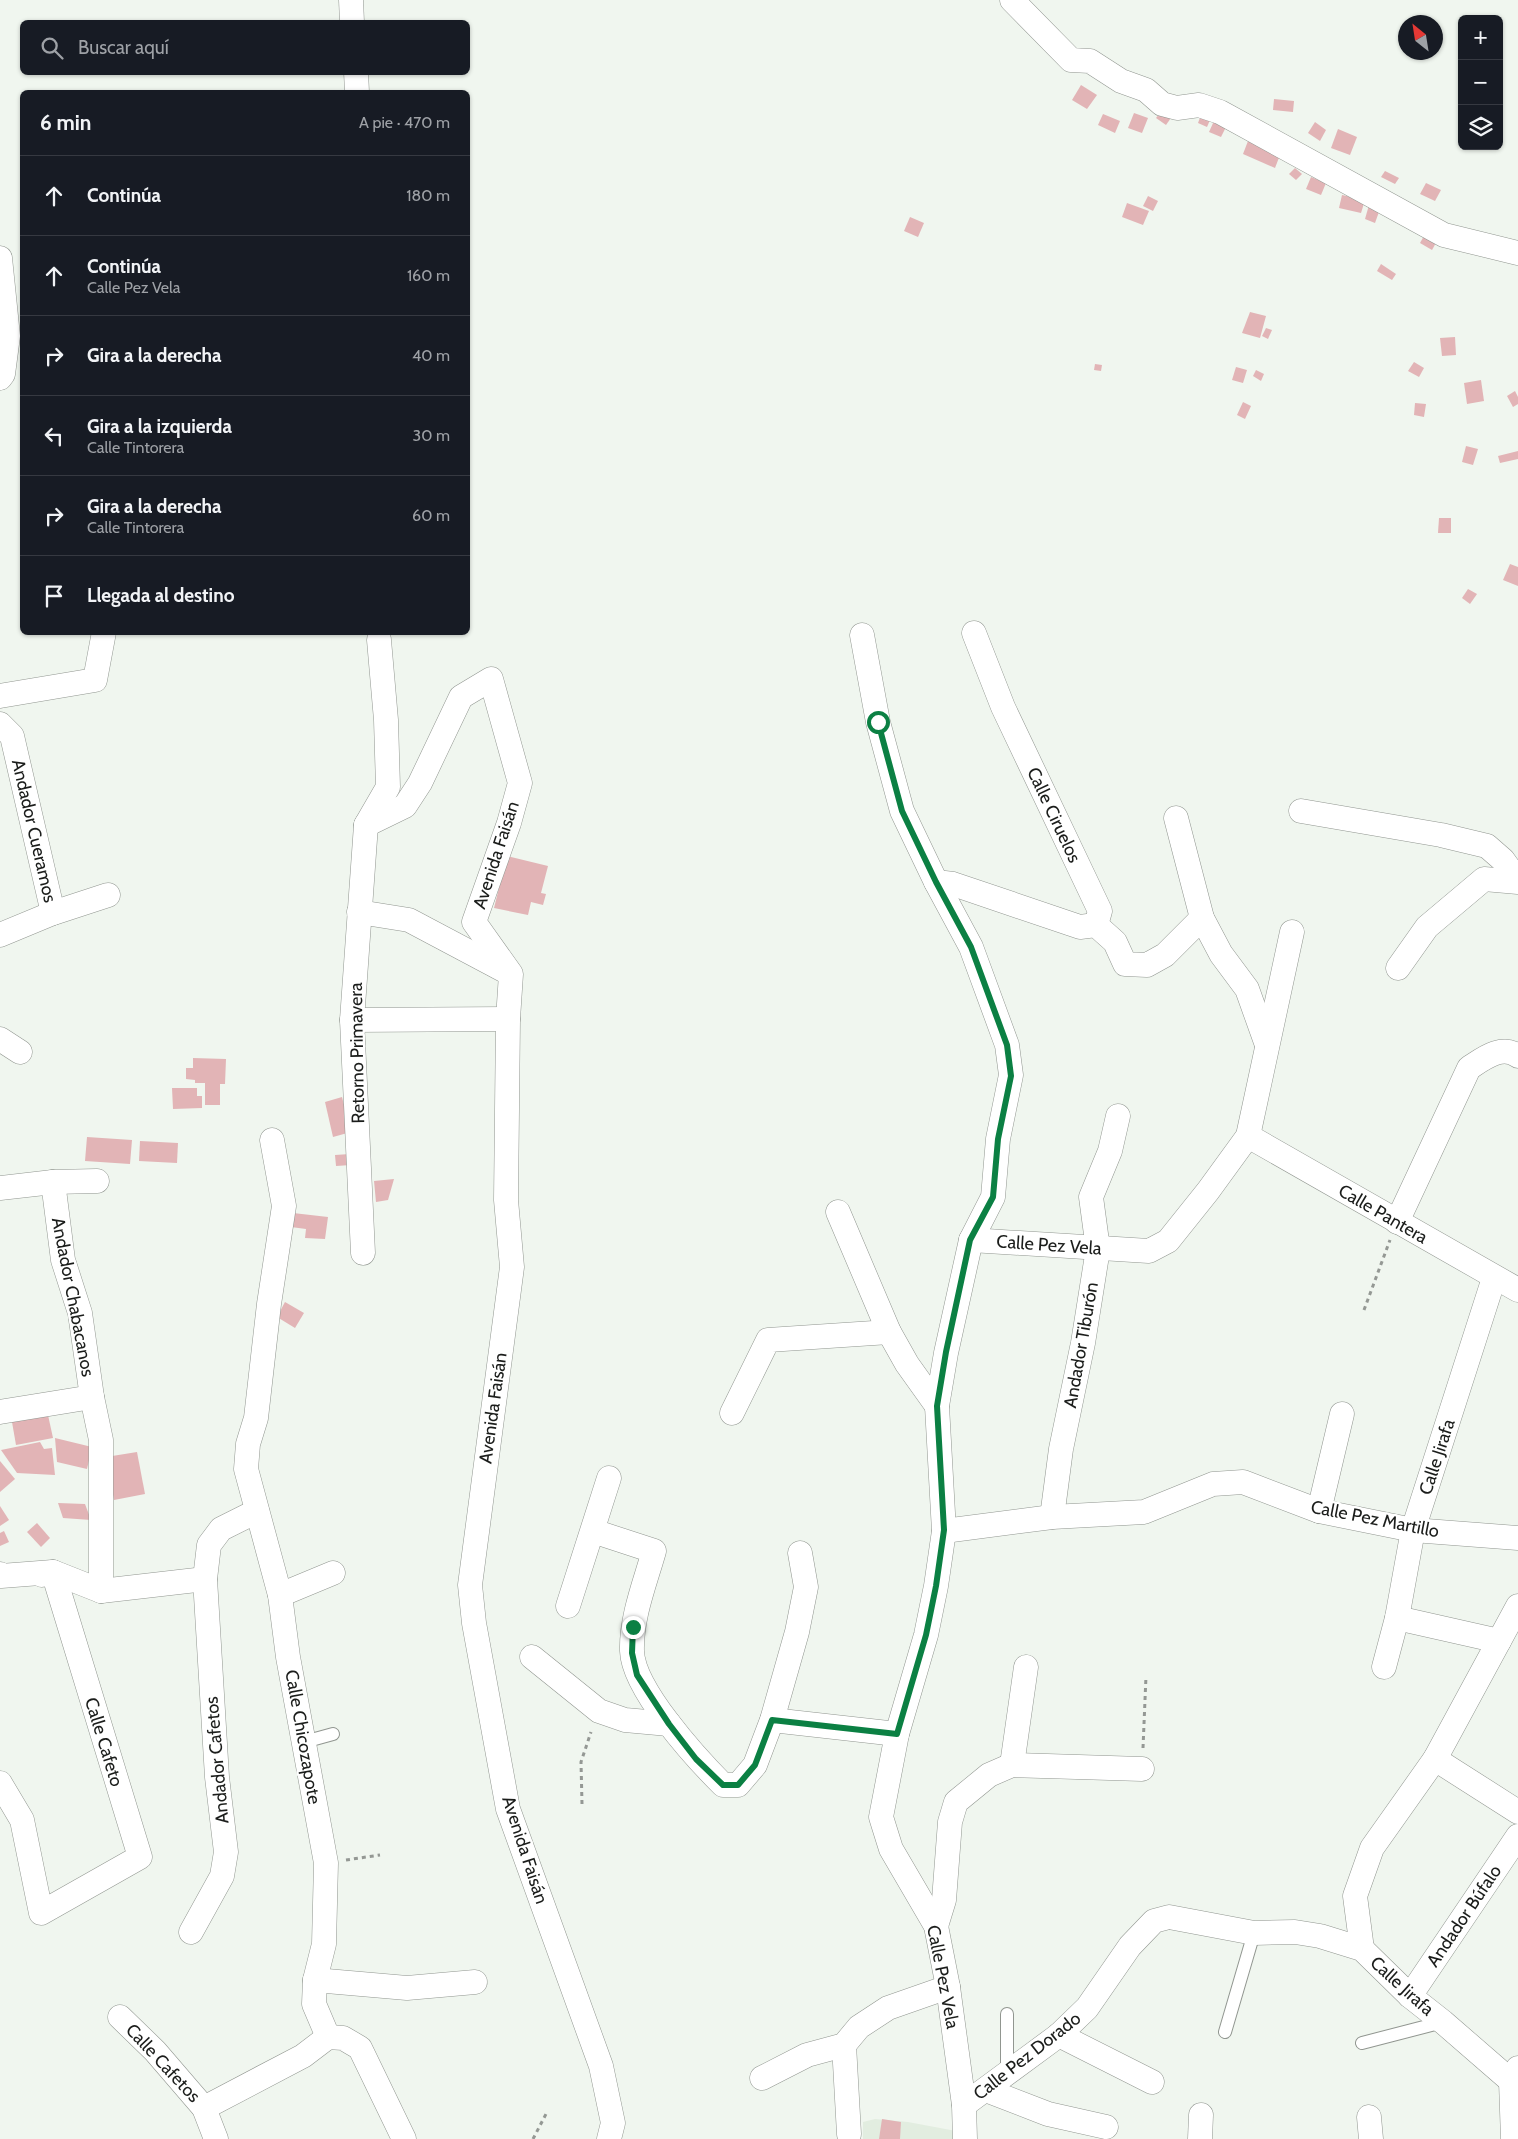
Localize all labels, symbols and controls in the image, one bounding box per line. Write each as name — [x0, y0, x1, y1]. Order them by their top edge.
north arrow — [1398, 15, 1443, 60]
map controls — [1458, 15, 1503, 150]
button: + — [1458, 15, 1503, 60]
search box — [20, 20, 470, 75]
icon: search — [38, 34, 66, 62]
text: Buscar aquí — [78, 36, 169, 59]
button: − — [1458, 60, 1503, 105]
button: layers — [1458, 105, 1503, 150]
text: 6 min — [40, 110, 91, 135]
text: A pie · 470 m — [359, 113, 450, 132]
icon: ahead — [40, 182, 68, 210]
text: Continúa — [87, 184, 161, 207]
text: 180 m — [406, 186, 450, 205]
text: Continúa — [87, 255, 161, 278]
icon: ahead — [40, 262, 68, 290]
text: 160 m — [407, 266, 450, 285]
text: Calle Pez Vela — [87, 278, 181, 297]
icon: right — [40, 342, 68, 370]
text: Gira a la derecha — [87, 344, 222, 367]
text: 40 m — [412, 346, 450, 365]
text: Gira a la izquierda — [87, 415, 232, 438]
icon: left — [40, 422, 68, 450]
text: 30 m — [413, 426, 450, 445]
text: Calle Tintorera — [87, 438, 184, 457]
text: Gira a la derecha — [87, 495, 222, 518]
icon: right — [40, 502, 68, 530]
text: 60 m — [412, 506, 450, 525]
text: Calle Tintorera — [87, 518, 184, 537]
icon: arrive — [40, 582, 68, 610]
text: Llegada al destino — [87, 584, 234, 607]
route start — [867, 711, 890, 734]
street label: Andador Cueramos — [7, 757, 61, 905]
street label: Calle Ciruelos — [1022, 764, 1086, 866]
street label: Avenida Faisán — [468, 798, 524, 912]
street label: Retorno Primavera — [345, 982, 369, 1124]
street label: Calle Pantera — [1334, 1180, 1432, 1249]
street label: Andador Chabacanos — [47, 1216, 99, 1378]
street label: Calle Pez Vela — [996, 1230, 1103, 1260]
street label: Andador Tiburón — [1059, 1280, 1103, 1410]
street label: Avenida Faisán — [474, 1351, 512, 1465]
street label: Calle Jirafa — [1414, 1416, 1460, 1498]
street label: Calle Pez Martillo — [1309, 1496, 1441, 1542]
route end — [622, 1616, 645, 1639]
street label: Calle Chicozapote — [280, 1668, 326, 1806]
street label: Calle Cafeto — [80, 1695, 128, 1789]
street label: Andador Cafetos — [200, 1696, 234, 1824]
street label: Avenida Faisán — [497, 1793, 553, 1907]
street label: Andador Búfalo — [1422, 1861, 1506, 1971]
street label: Calle Pez Vela — [922, 1923, 964, 2031]
street label: Calle Jirafa — [1366, 1952, 1439, 2021]
street label: Calle Pez Dorado — [969, 2007, 1085, 2105]
street label: Calle Cafetos — [121, 2019, 205, 2107]

